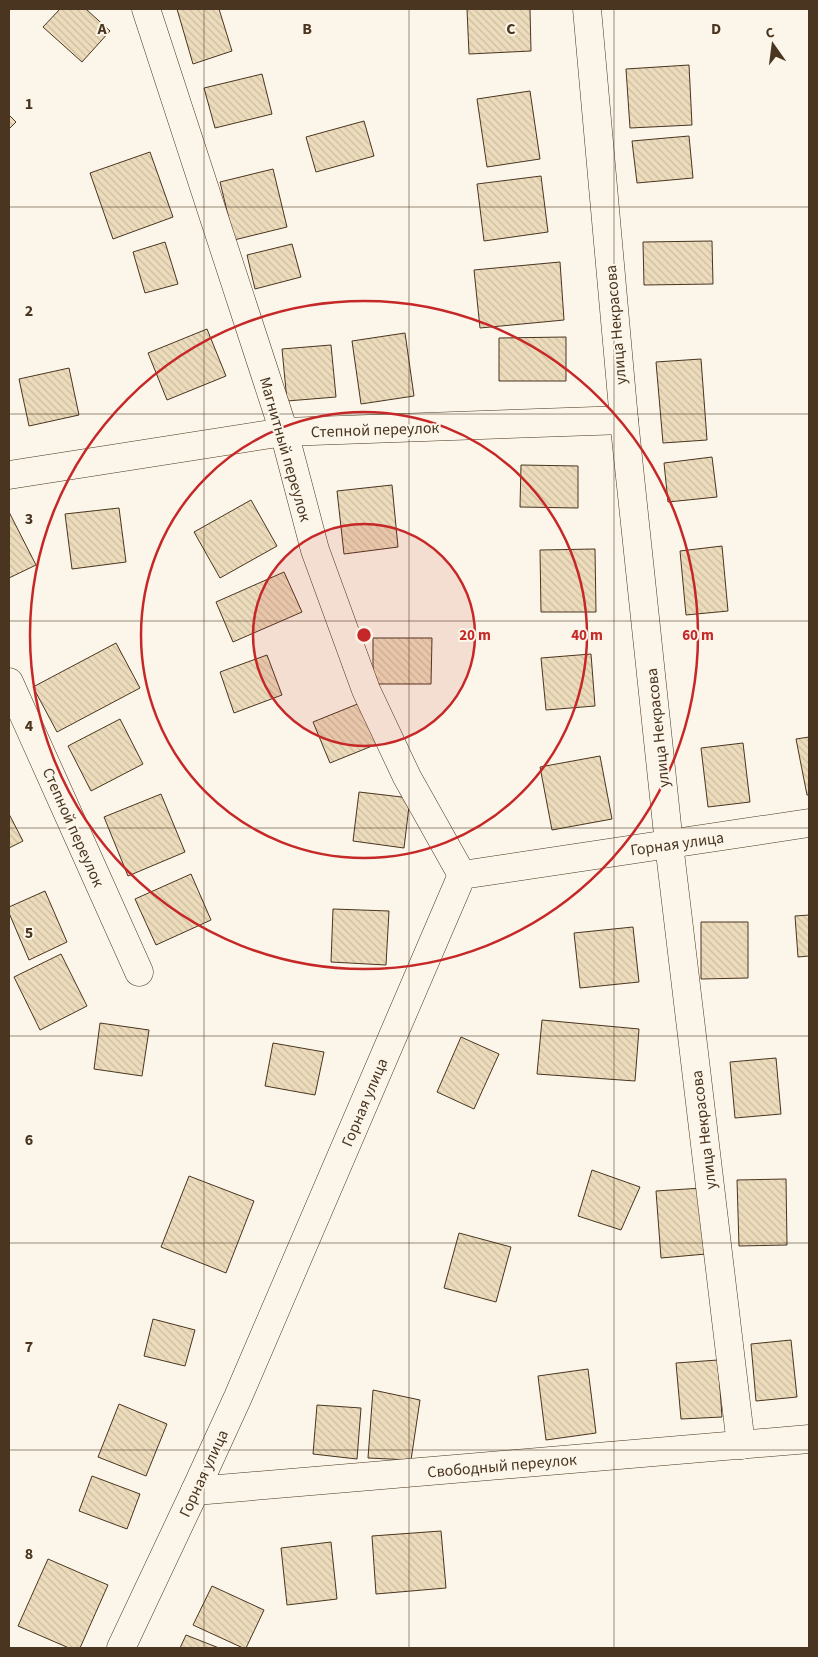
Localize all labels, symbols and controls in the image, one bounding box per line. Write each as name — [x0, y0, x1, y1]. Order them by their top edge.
text: A — [96, 18, 107, 40]
text: B — [302, 18, 312, 40]
text: C — [506, 18, 516, 40]
text: D — [711, 18, 721, 40]
north arrow — [748, 20, 798, 70]
text: С — [764, 23, 776, 44]
text: 1 — [25, 93, 33, 115]
street label: улица Некрасова — [600, 264, 632, 386]
text: 2 — [25, 300, 33, 322]
street label: Магнитный переулок — [254, 374, 316, 524]
street label: Степной переулок — [310, 417, 440, 443]
text: 3 — [25, 508, 33, 530]
text: 20 m — [459, 625, 491, 646]
text: 40 m — [571, 625, 603, 646]
text: 60 m — [682, 625, 714, 646]
centre of rings — [355, 626, 373, 644]
street label: улица Некрасова — [641, 667, 675, 789]
text: 4 — [25, 715, 34, 737]
street label: Степной переулок — [37, 764, 109, 891]
street label: Горная улица — [629, 827, 725, 861]
text: 5 — [25, 922, 33, 944]
street label: Горная улица — [336, 1055, 393, 1150]
street label: улица Некрасова — [686, 1069, 722, 1191]
text: 6 — [25, 1129, 33, 1151]
text: 7 — [25, 1336, 33, 1358]
street label: Горная улица — [174, 1426, 234, 1521]
street label: Свободный переулок — [426, 1448, 578, 1483]
text: 8 — [25, 1543, 33, 1565]

